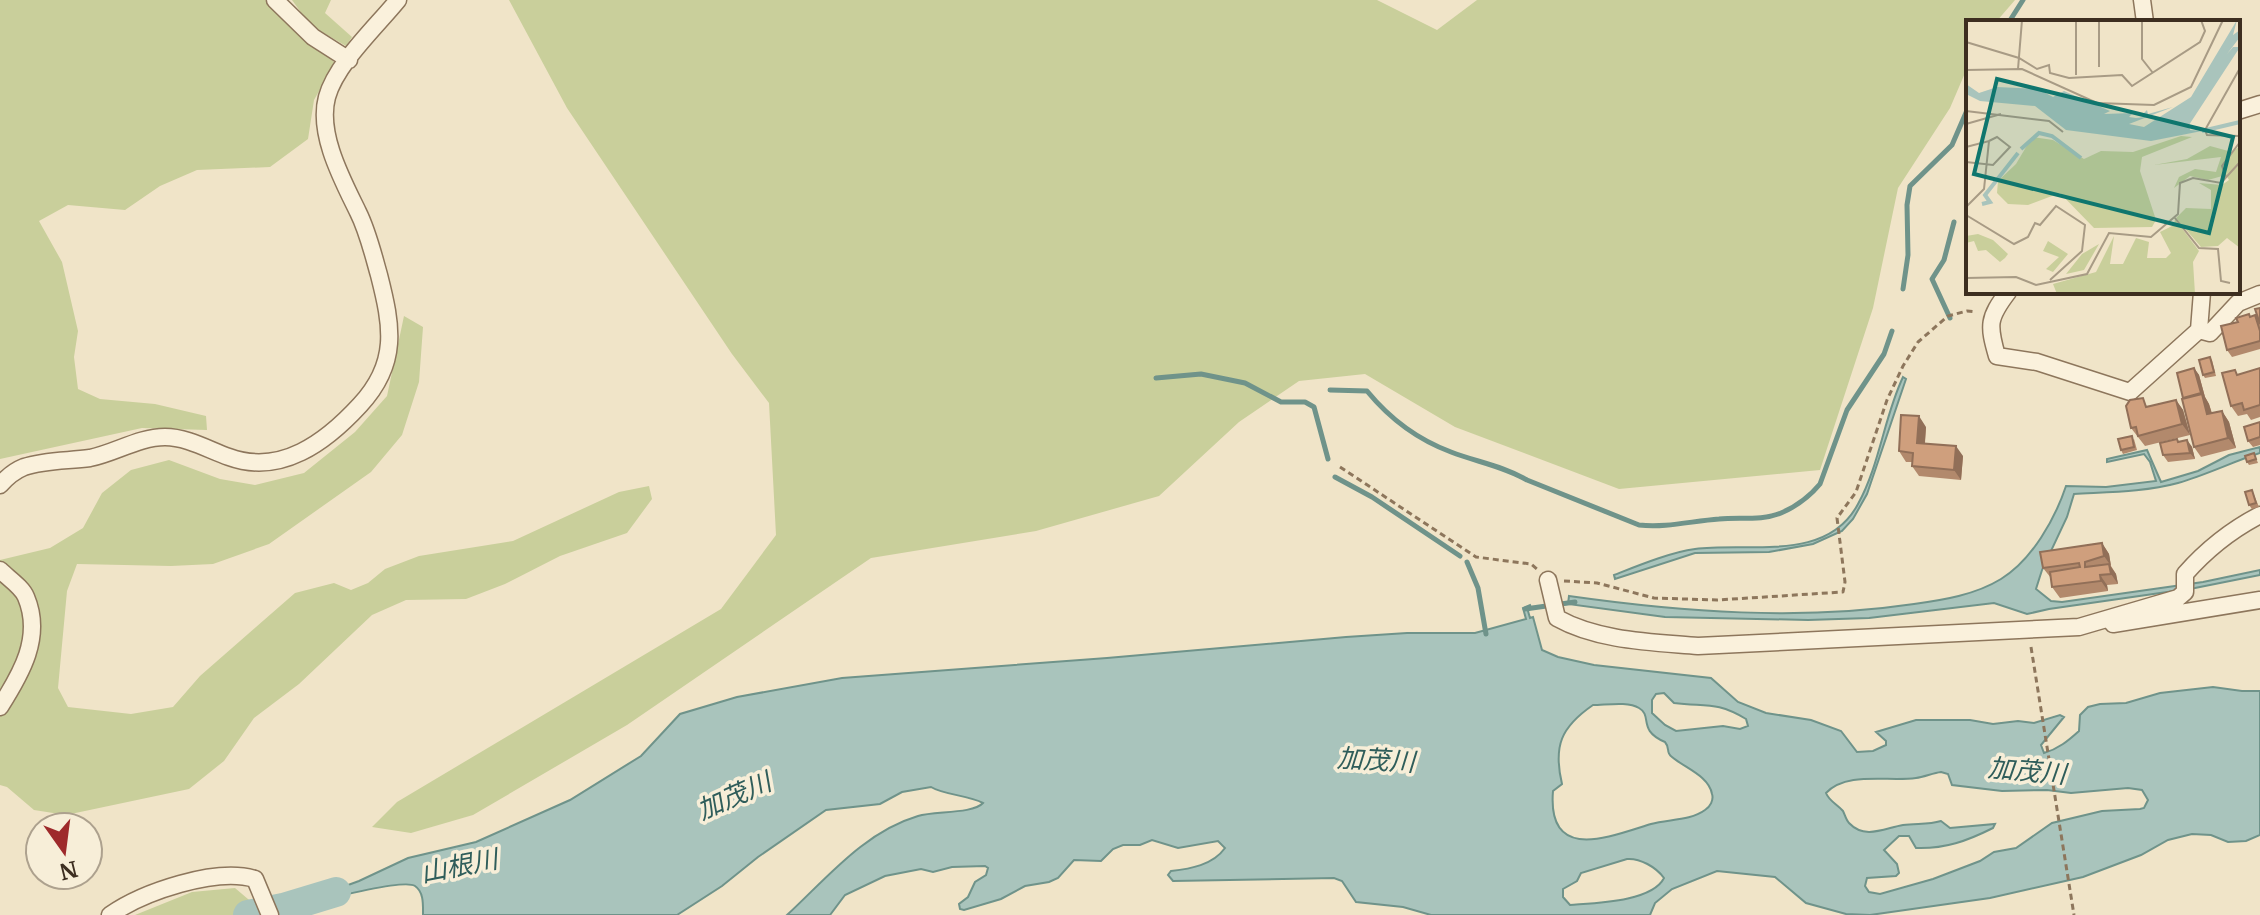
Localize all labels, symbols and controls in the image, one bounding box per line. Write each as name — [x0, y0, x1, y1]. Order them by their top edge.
inset map — [1966, 20, 2240, 294]
water label: 加茂川 — [1336, 741, 1419, 778]
water label: 加茂川 — [1987, 751, 2070, 791]
water label: 加茂川 — [691, 763, 779, 826]
north arrow — [24, 811, 104, 891]
water label: 山根川 — [417, 841, 503, 889]
text: N — [56, 855, 81, 886]

